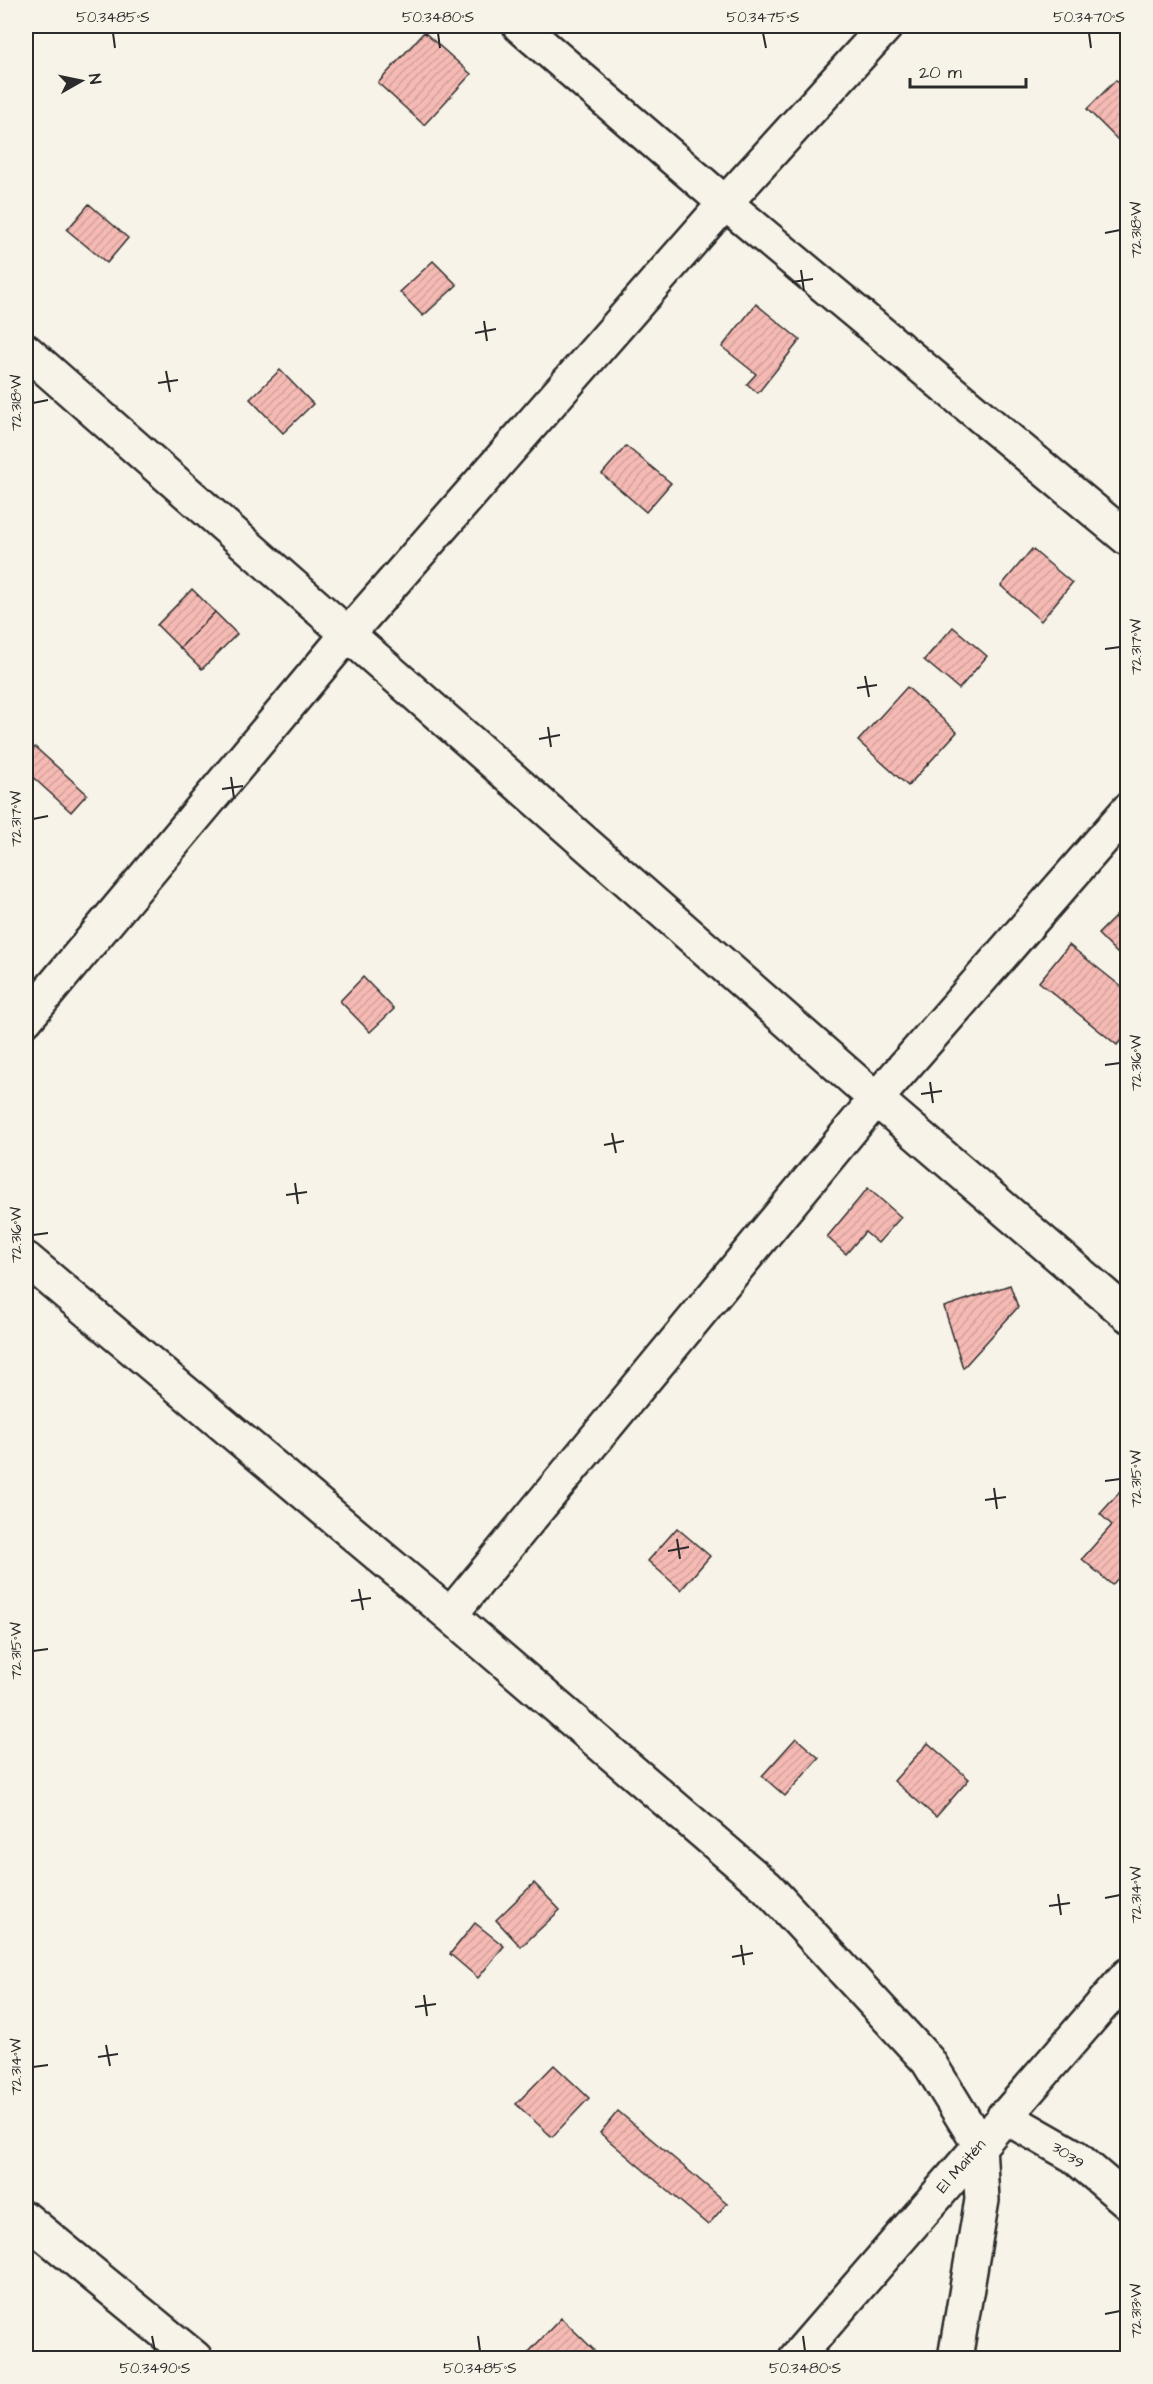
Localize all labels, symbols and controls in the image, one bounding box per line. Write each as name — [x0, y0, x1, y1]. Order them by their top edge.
text: 50.3485°S — [76, 7, 150, 28]
text: 50.3480°S — [402, 7, 474, 28]
text: 50.3475°S — [727, 7, 800, 28]
text: 50.3470°S — [1053, 7, 1125, 28]
north arrow — [51, 51, 111, 111]
scale bar — [910, 51, 1026, 89]
text: 20 m — [919, 60, 962, 85]
text: N — [83, 72, 106, 85]
text: 72.318°W — [1126, 202, 1147, 258]
text: 72.318°W — [6, 375, 27, 431]
text: 72.317°W — [1126, 619, 1147, 675]
text: 72.317°W — [6, 791, 27, 847]
text: 72.316°W — [1126, 1035, 1147, 1091]
text: 72.316°W — [6, 1207, 27, 1263]
text: 72.315°W — [1126, 1450, 1147, 1508]
text: 72.315°W — [6, 1622, 27, 1680]
text: 72.314°W — [1126, 1866, 1147, 1924]
text: 72.314°W — [6, 2038, 27, 2096]
street label: El Maitén — [931, 2134, 991, 2198]
street label: 3039 — [1047, 2136, 1089, 2174]
text: 72.313°W — [1126, 2284, 1147, 2338]
text: 50.3490°S — [120, 2358, 191, 2379]
text: 50.3485°S — [443, 2358, 517, 2379]
text: 50.3480°S — [769, 2358, 841, 2379]

